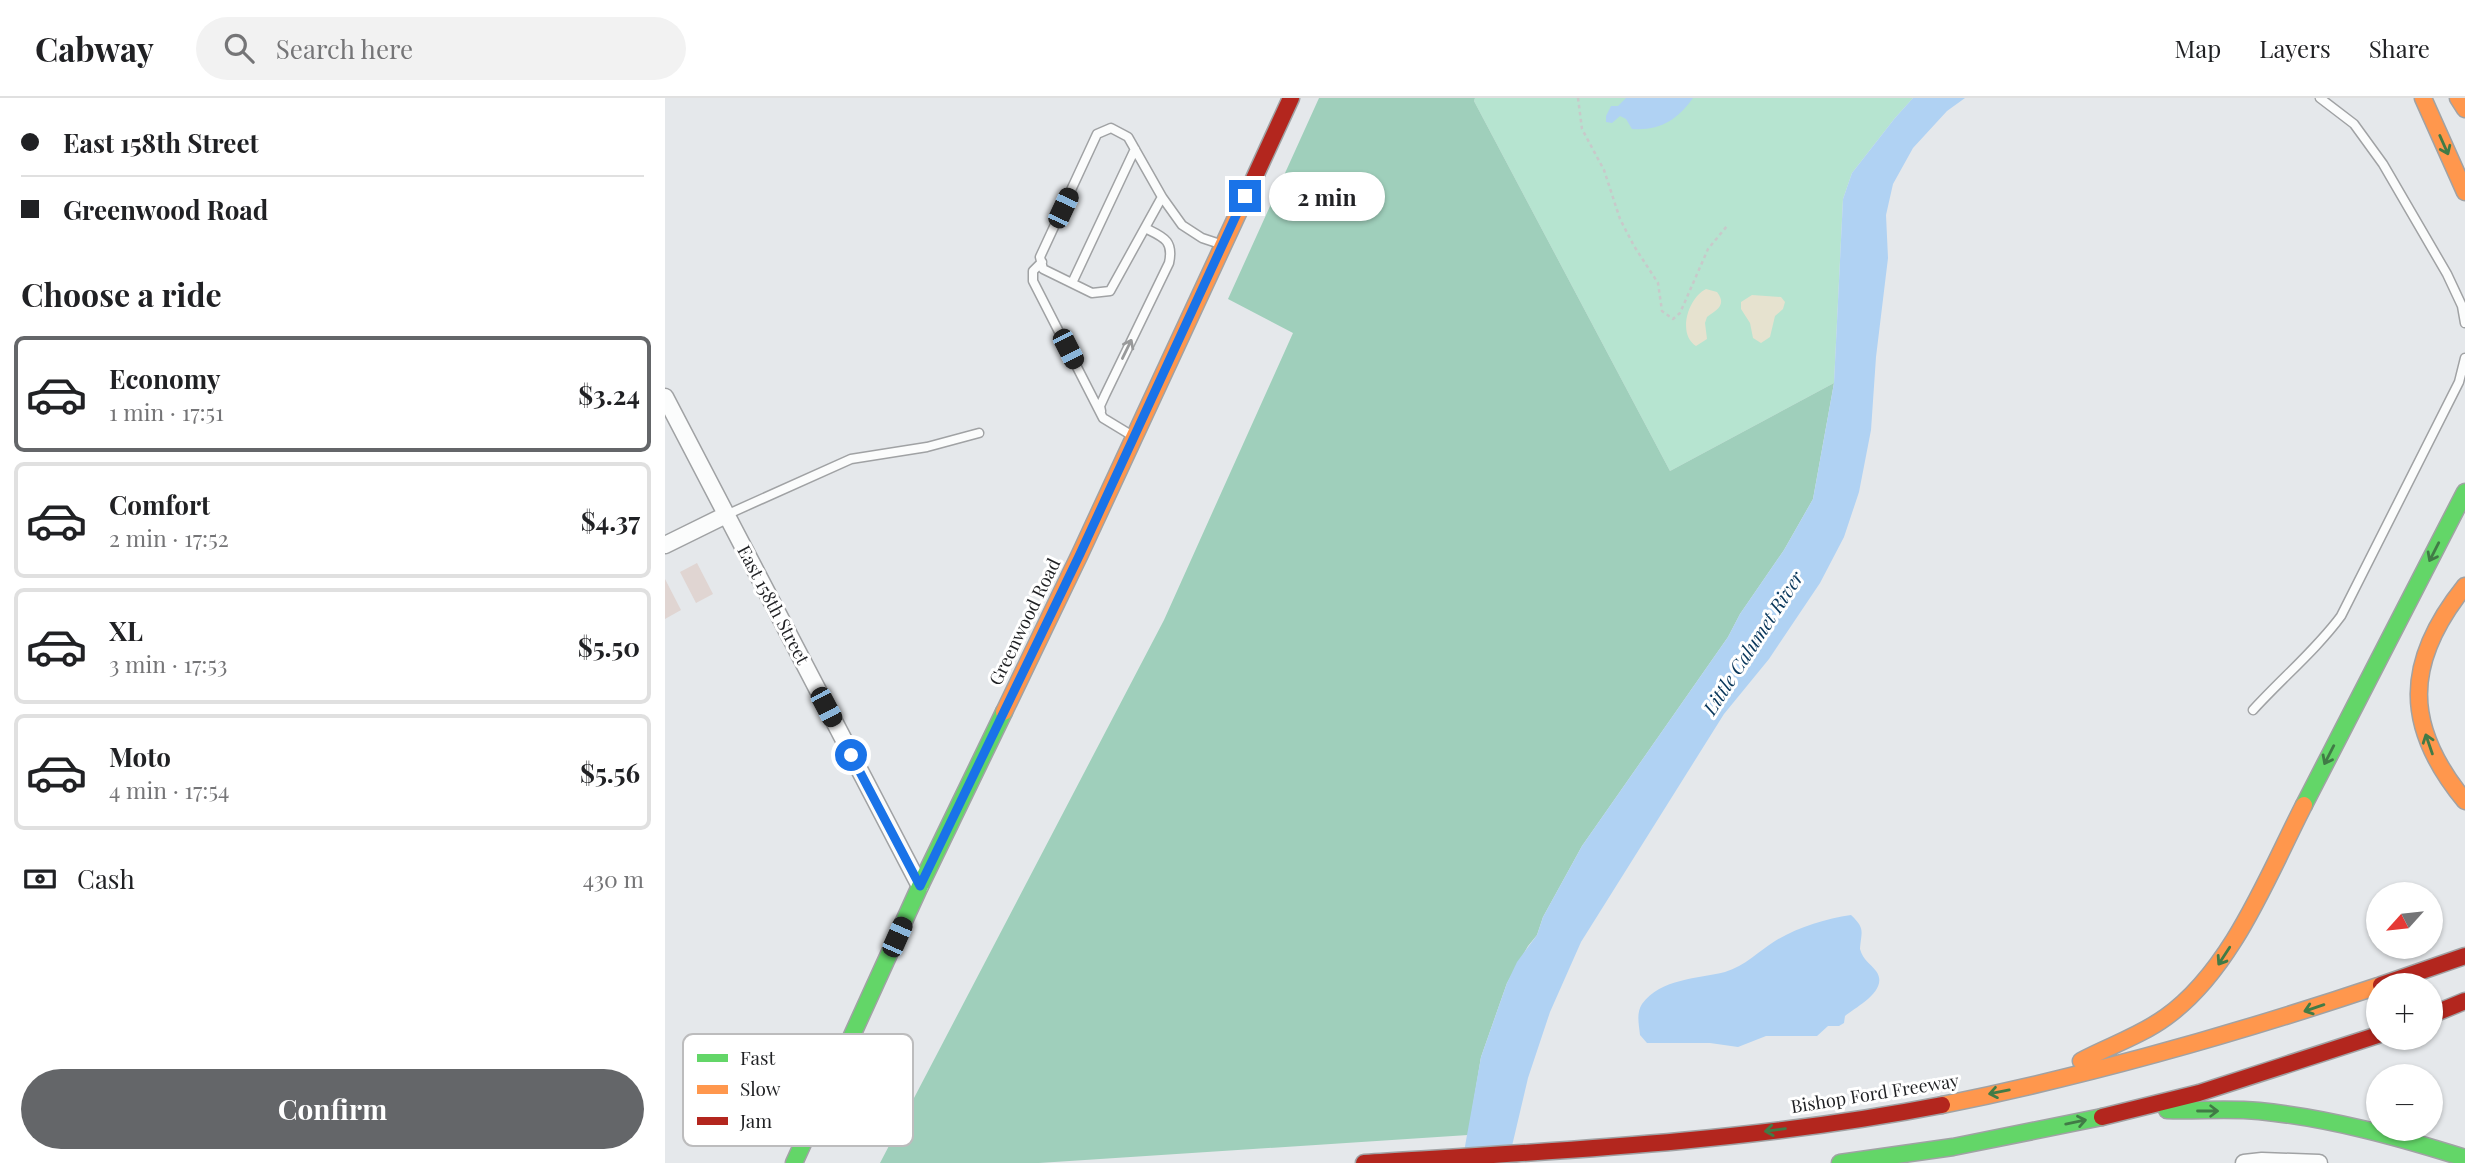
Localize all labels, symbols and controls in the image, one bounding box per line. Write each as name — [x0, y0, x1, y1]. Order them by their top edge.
search box — [196, 17, 686, 80]
text: Cabway — [35, 26, 154, 70]
icon: search — [220, 29, 258, 67]
text: Search here — [276, 31, 413, 66]
text: Map — [2175, 32, 2221, 64]
text: Layers — [2259, 32, 2331, 64]
text: Share — [2369, 32, 2430, 64]
text: East 158th Street — [63, 125, 259, 160]
one-way arrow — [2438, 134, 2451, 155]
callout: 2 min — [1269, 172, 1385, 220]
route end — [1229, 180, 1261, 212]
text: 2 min — [1297, 181, 1357, 212]
car — [1045, 185, 1082, 231]
text: Greenwood Road — [63, 192, 268, 227]
text: Choose a ride — [21, 272, 222, 315]
car — [1050, 326, 1087, 372]
one-way arrow — [1121, 339, 1134, 360]
text: Economy — [109, 361, 220, 396]
icon: car — [25, 363, 88, 426]
text: $3.24 — [578, 377, 640, 412]
text: 1 min · 17:51 — [109, 396, 224, 427]
text: Comfort — [109, 487, 210, 522]
icon: car — [25, 489, 88, 552]
text: $4.37 — [581, 503, 640, 538]
text: 2 min · 17:52 — [109, 522, 229, 553]
street label: East 158th Street — [732, 541, 816, 669]
one-way arrow — [2426, 541, 2440, 562]
street label: Greenwood Road — [983, 554, 1065, 689]
water label: Little Calumet River — [1696, 565, 1809, 720]
text: XL — [109, 613, 143, 648]
icon: car — [25, 615, 88, 678]
text: $5.50 — [578, 629, 640, 664]
text: 3 min · 17:53 — [109, 648, 227, 679]
car — [807, 684, 846, 730]
one-way arrow — [2422, 734, 2434, 756]
text: Moto — [109, 739, 171, 774]
route start — [835, 739, 867, 771]
icon: car — [25, 741, 88, 804]
one-way arrow — [2322, 744, 2336, 764]
text: $5.56 — [580, 755, 640, 790]
text: 4 min · 17:54 — [109, 774, 229, 805]
icon: cash — [21, 860, 59, 898]
text: Cash — [77, 861, 135, 896]
text: 430 m — [583, 863, 644, 894]
north arrow — [2366, 882, 2443, 959]
map controls — [2366, 882, 2443, 1141]
car — [879, 914, 916, 960]
one-way arrow — [2216, 946, 2231, 965]
button: + — [2366, 973, 2443, 1050]
one-way arrow — [2303, 1003, 2325, 1015]
legend — [683, 1034, 913, 1146]
text: Fast — [740, 1044, 776, 1070]
button: − — [2366, 1064, 2443, 1141]
street label: Bishop Ford Freeway — [1789, 1068, 1961, 1118]
button: Confirm — [21, 1069, 644, 1149]
text: Slow — [740, 1075, 781, 1101]
one-way arrow — [1988, 1086, 2011, 1100]
one-way arrow — [2196, 1104, 2219, 1118]
text: Jam — [739, 1107, 772, 1133]
one-way arrow — [2064, 1115, 2087, 1129]
one-way arrow — [1764, 1123, 1787, 1136]

